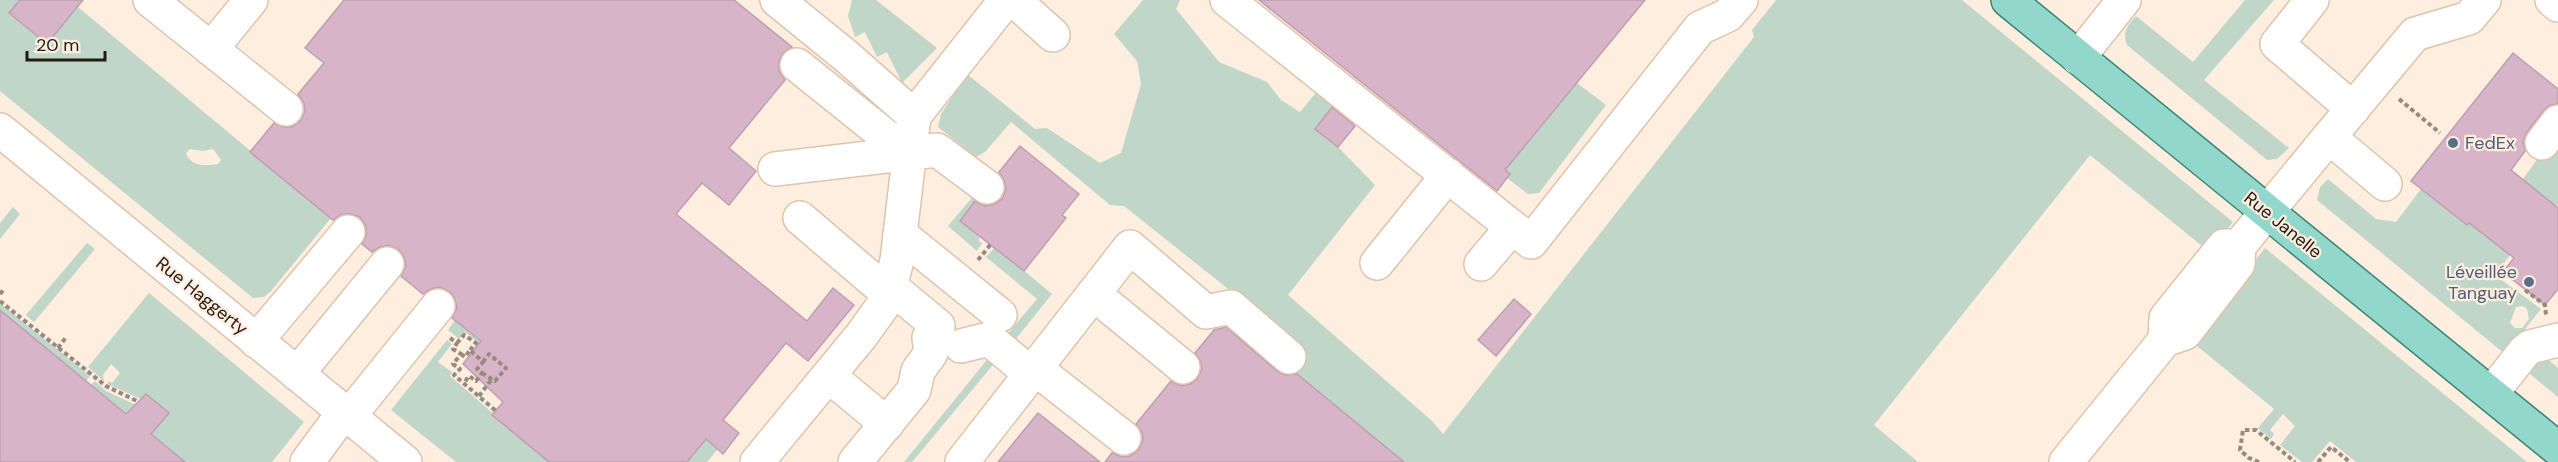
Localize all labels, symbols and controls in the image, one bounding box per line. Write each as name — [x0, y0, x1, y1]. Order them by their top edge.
scale bar — [27, 24, 105, 62]
text: 20 m — [36, 33, 79, 57]
place label: FedEx — [2465, 131, 2515, 155]
marker: FedEx — [2446, 136, 2460, 150]
street label: Rue Janelle — [2239, 186, 2327, 264]
street label: Rue Haggerty — [151, 252, 253, 340]
place label: Léveillée Tanguay — [2446, 260, 2517, 305]
marker: Léveillée Tanguay — [2522, 275, 2536, 289]

